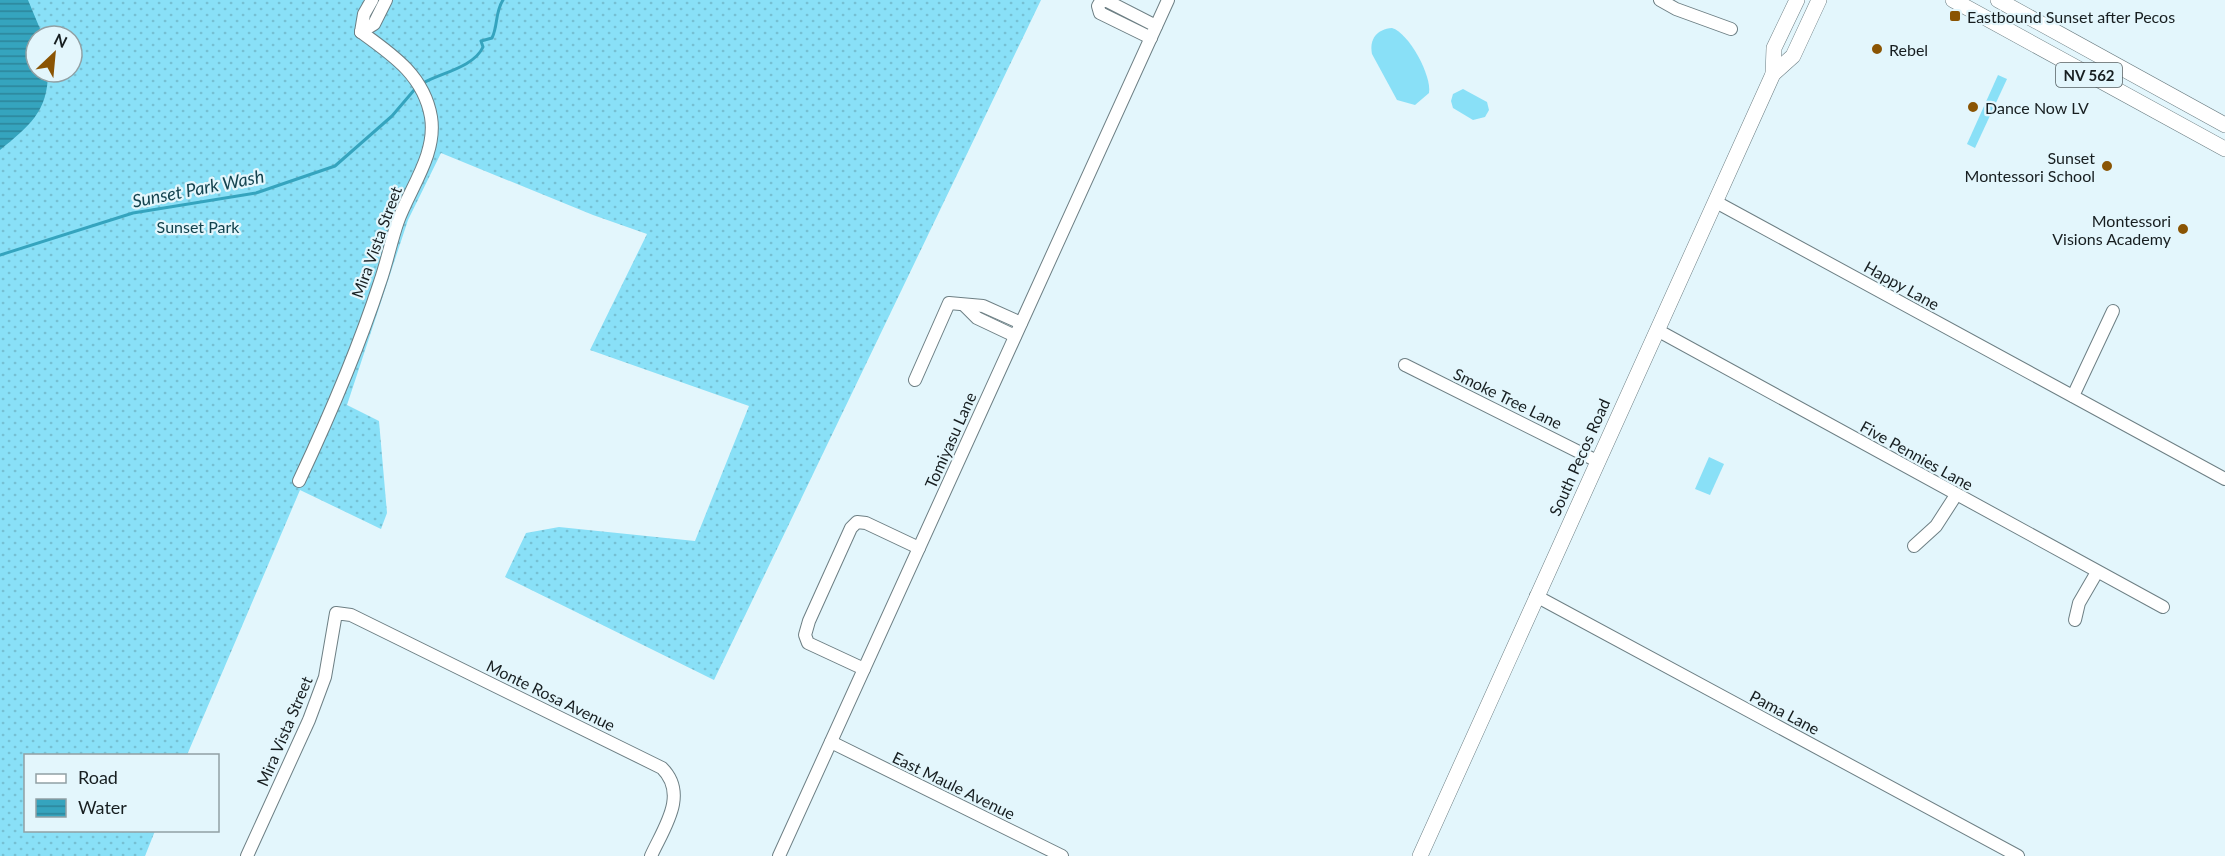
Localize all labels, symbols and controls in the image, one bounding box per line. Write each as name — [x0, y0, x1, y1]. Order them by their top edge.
place label: Eastbound Sunset after Pecos — [1967, 7, 2175, 26]
marker: Eastbound Sunset after Pecos — [1948, 9, 1962, 23]
north arrow — [24, 24, 84, 84]
text: N — [51, 29, 70, 51]
place label: Rebel — [1889, 40, 1928, 59]
marker: Rebel — [1870, 42, 1884, 56]
road number: NV 562 — [2056, 63, 2122, 87]
place label: Dance Now LV — [1985, 98, 2089, 117]
marker: Dance Now LV — [1966, 100, 1980, 114]
place label: Sunset Montessori School — [1965, 148, 2095, 185]
marker: Sunset Montessori School — [2100, 159, 2114, 173]
water label: Sunset Park Wash — [130, 164, 266, 212]
street label: Mira Vista Street — [347, 183, 405, 300]
place label: Montessori Visions Academy — [2052, 211, 2172, 248]
park label: Sunset Park — [157, 217, 240, 236]
marker: Montessori Visions Academy — [2176, 222, 2190, 236]
street label: Happy Lane — [1861, 257, 1943, 313]
street label: Smoke Tree Lane — [1451, 364, 1565, 432]
street label: Tomiyasu Lane — [920, 389, 980, 491]
street label: South Pecos Road — [1545, 396, 1613, 518]
street label: Five Pennies Lane — [1857, 416, 1977, 494]
street label: Monte Rosa Avenue — [484, 656, 618, 734]
street label: Mira Vista Street — [252, 673, 316, 789]
street label: Pama Lane — [1747, 686, 1823, 738]
street label: East Maule Avenue — [890, 747, 1018, 823]
legend — [24, 754, 219, 832]
text: Road — [78, 766, 118, 788]
text: Water — [78, 796, 127, 818]

